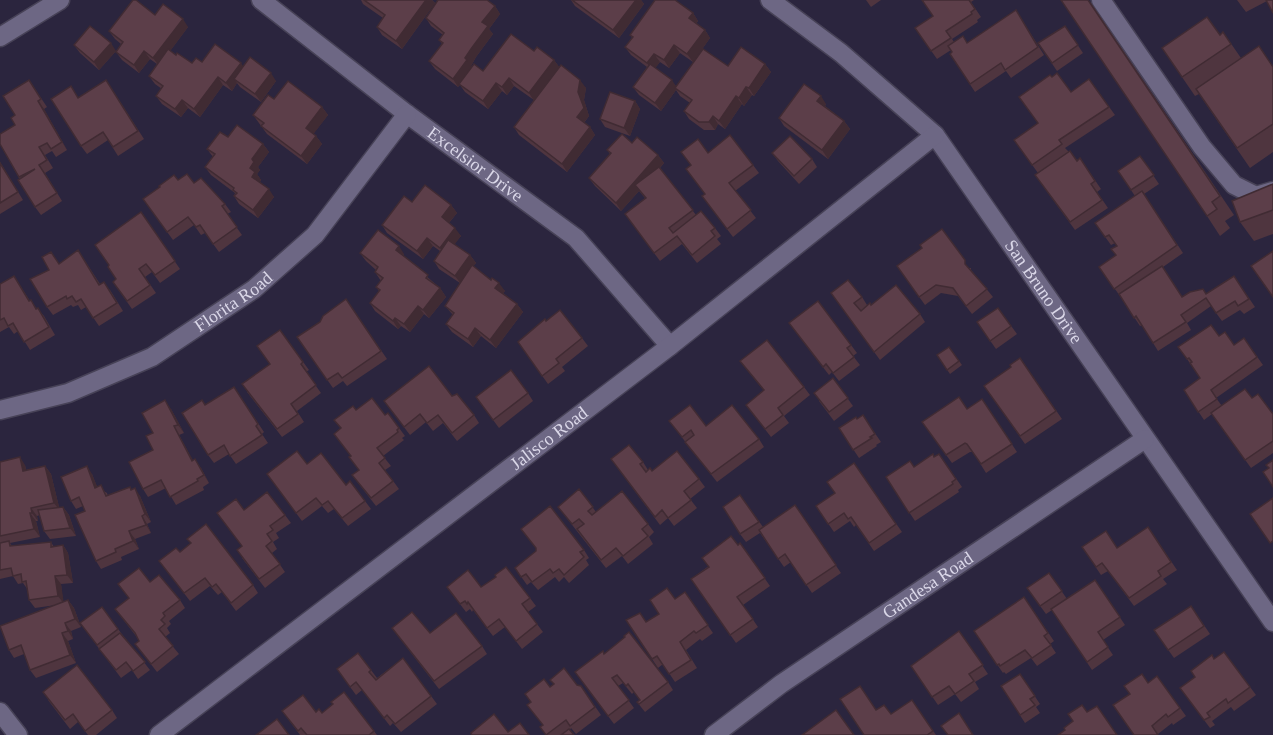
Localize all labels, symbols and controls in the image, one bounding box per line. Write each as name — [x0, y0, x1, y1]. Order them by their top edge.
street label: Excelsior Drive — [424, 122, 527, 206]
street label: San Bruno Drive — [1001, 236, 1087, 347]
street label: Florita Road — [191, 267, 277, 336]
street label: Jalisco Road — [506, 403, 591, 474]
street label: Gandesa Road — [879, 548, 977, 623]

